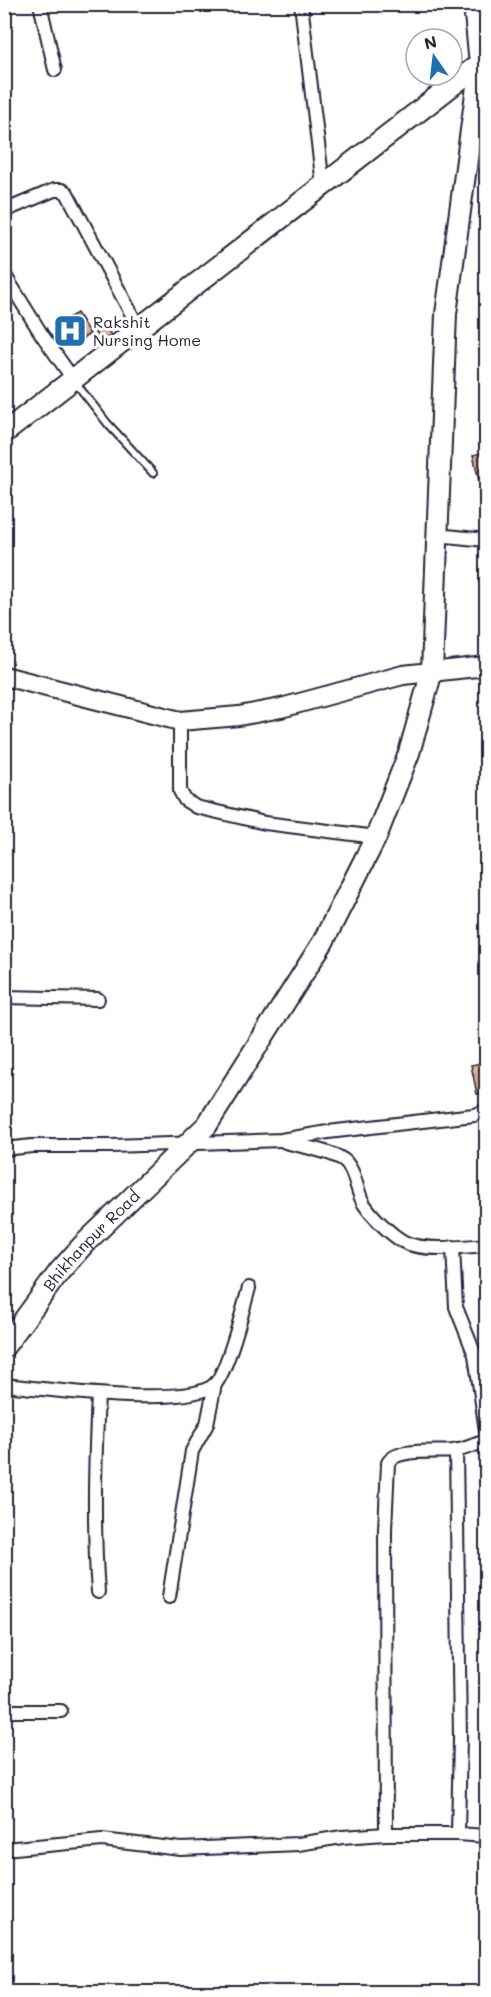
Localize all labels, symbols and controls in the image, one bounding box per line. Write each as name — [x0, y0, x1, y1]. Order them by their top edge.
north arrow — [404, 27, 464, 87]
text: N — [422, 30, 439, 54]
place label: Rakshit Nursing Home — [93, 311, 201, 350]
hospital icon: Rakshit Nursing Home — [52, 313, 88, 349]
street label: Bhikhanpur Road — [38, 1185, 144, 1295]

